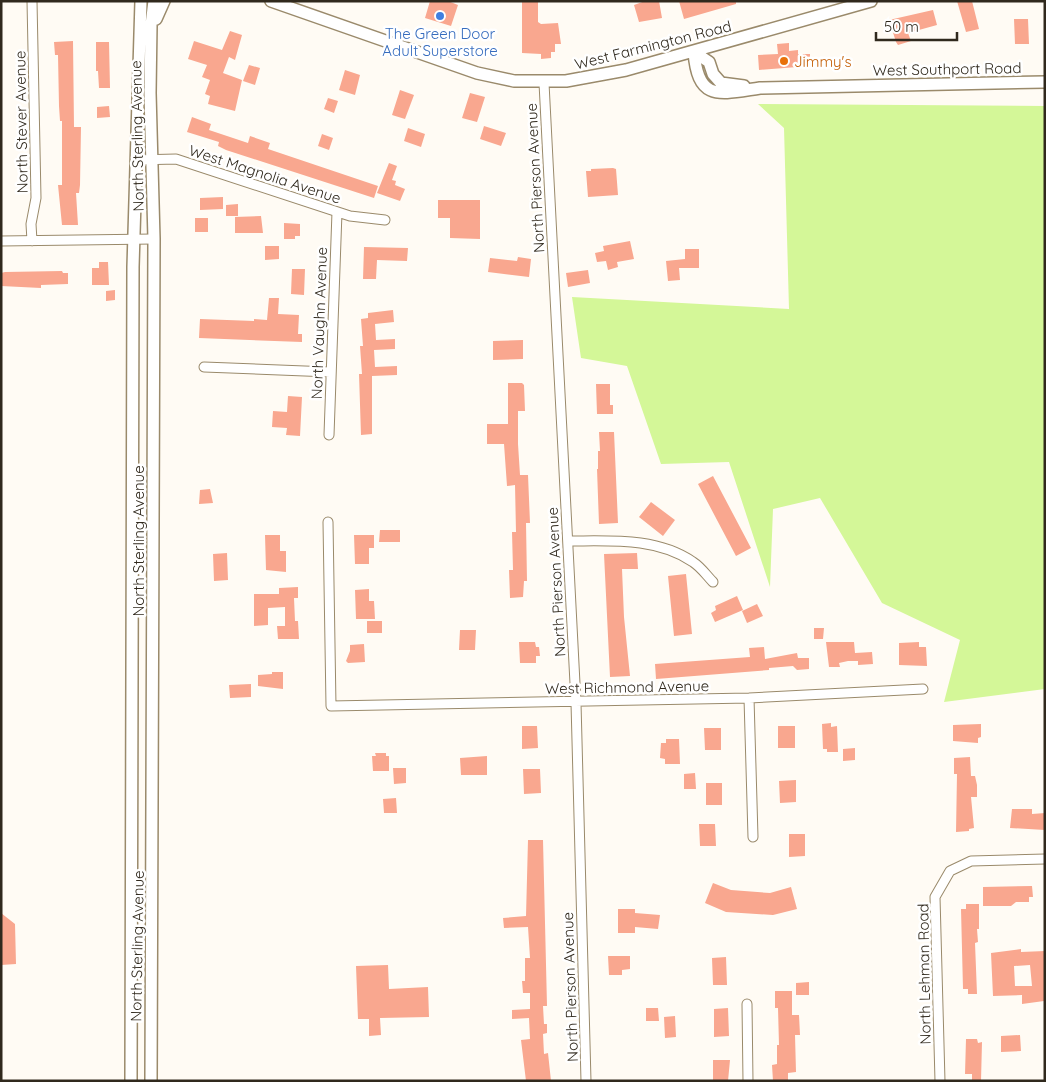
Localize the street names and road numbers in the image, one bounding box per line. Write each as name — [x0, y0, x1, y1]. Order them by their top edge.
street label: West Farmington Road — [573, 16, 733, 74]
street label: North Stever Avenue — [10, 50, 32, 194]
street label: West Southport Road — [872, 58, 1022, 80]
street label: North Sterling Avenue — [126, 60, 148, 212]
street label: North Pierson Avenue — [522, 103, 548, 253]
street label: West Magnolia Avenue — [187, 140, 343, 208]
street label: North Vaughn Avenue — [307, 246, 331, 400]
street label: North Sterling Avenue — [129, 465, 148, 617]
street label: North Pierson Avenue — [543, 507, 569, 657]
street label: West Richmond Avenue — [545, 676, 709, 698]
street label: North Sterling Avenue — [126, 870, 148, 1022]
street label: North Lehman Road — [913, 903, 935, 1045]
street label: North Pierson Avenue — [558, 912, 582, 1062]

